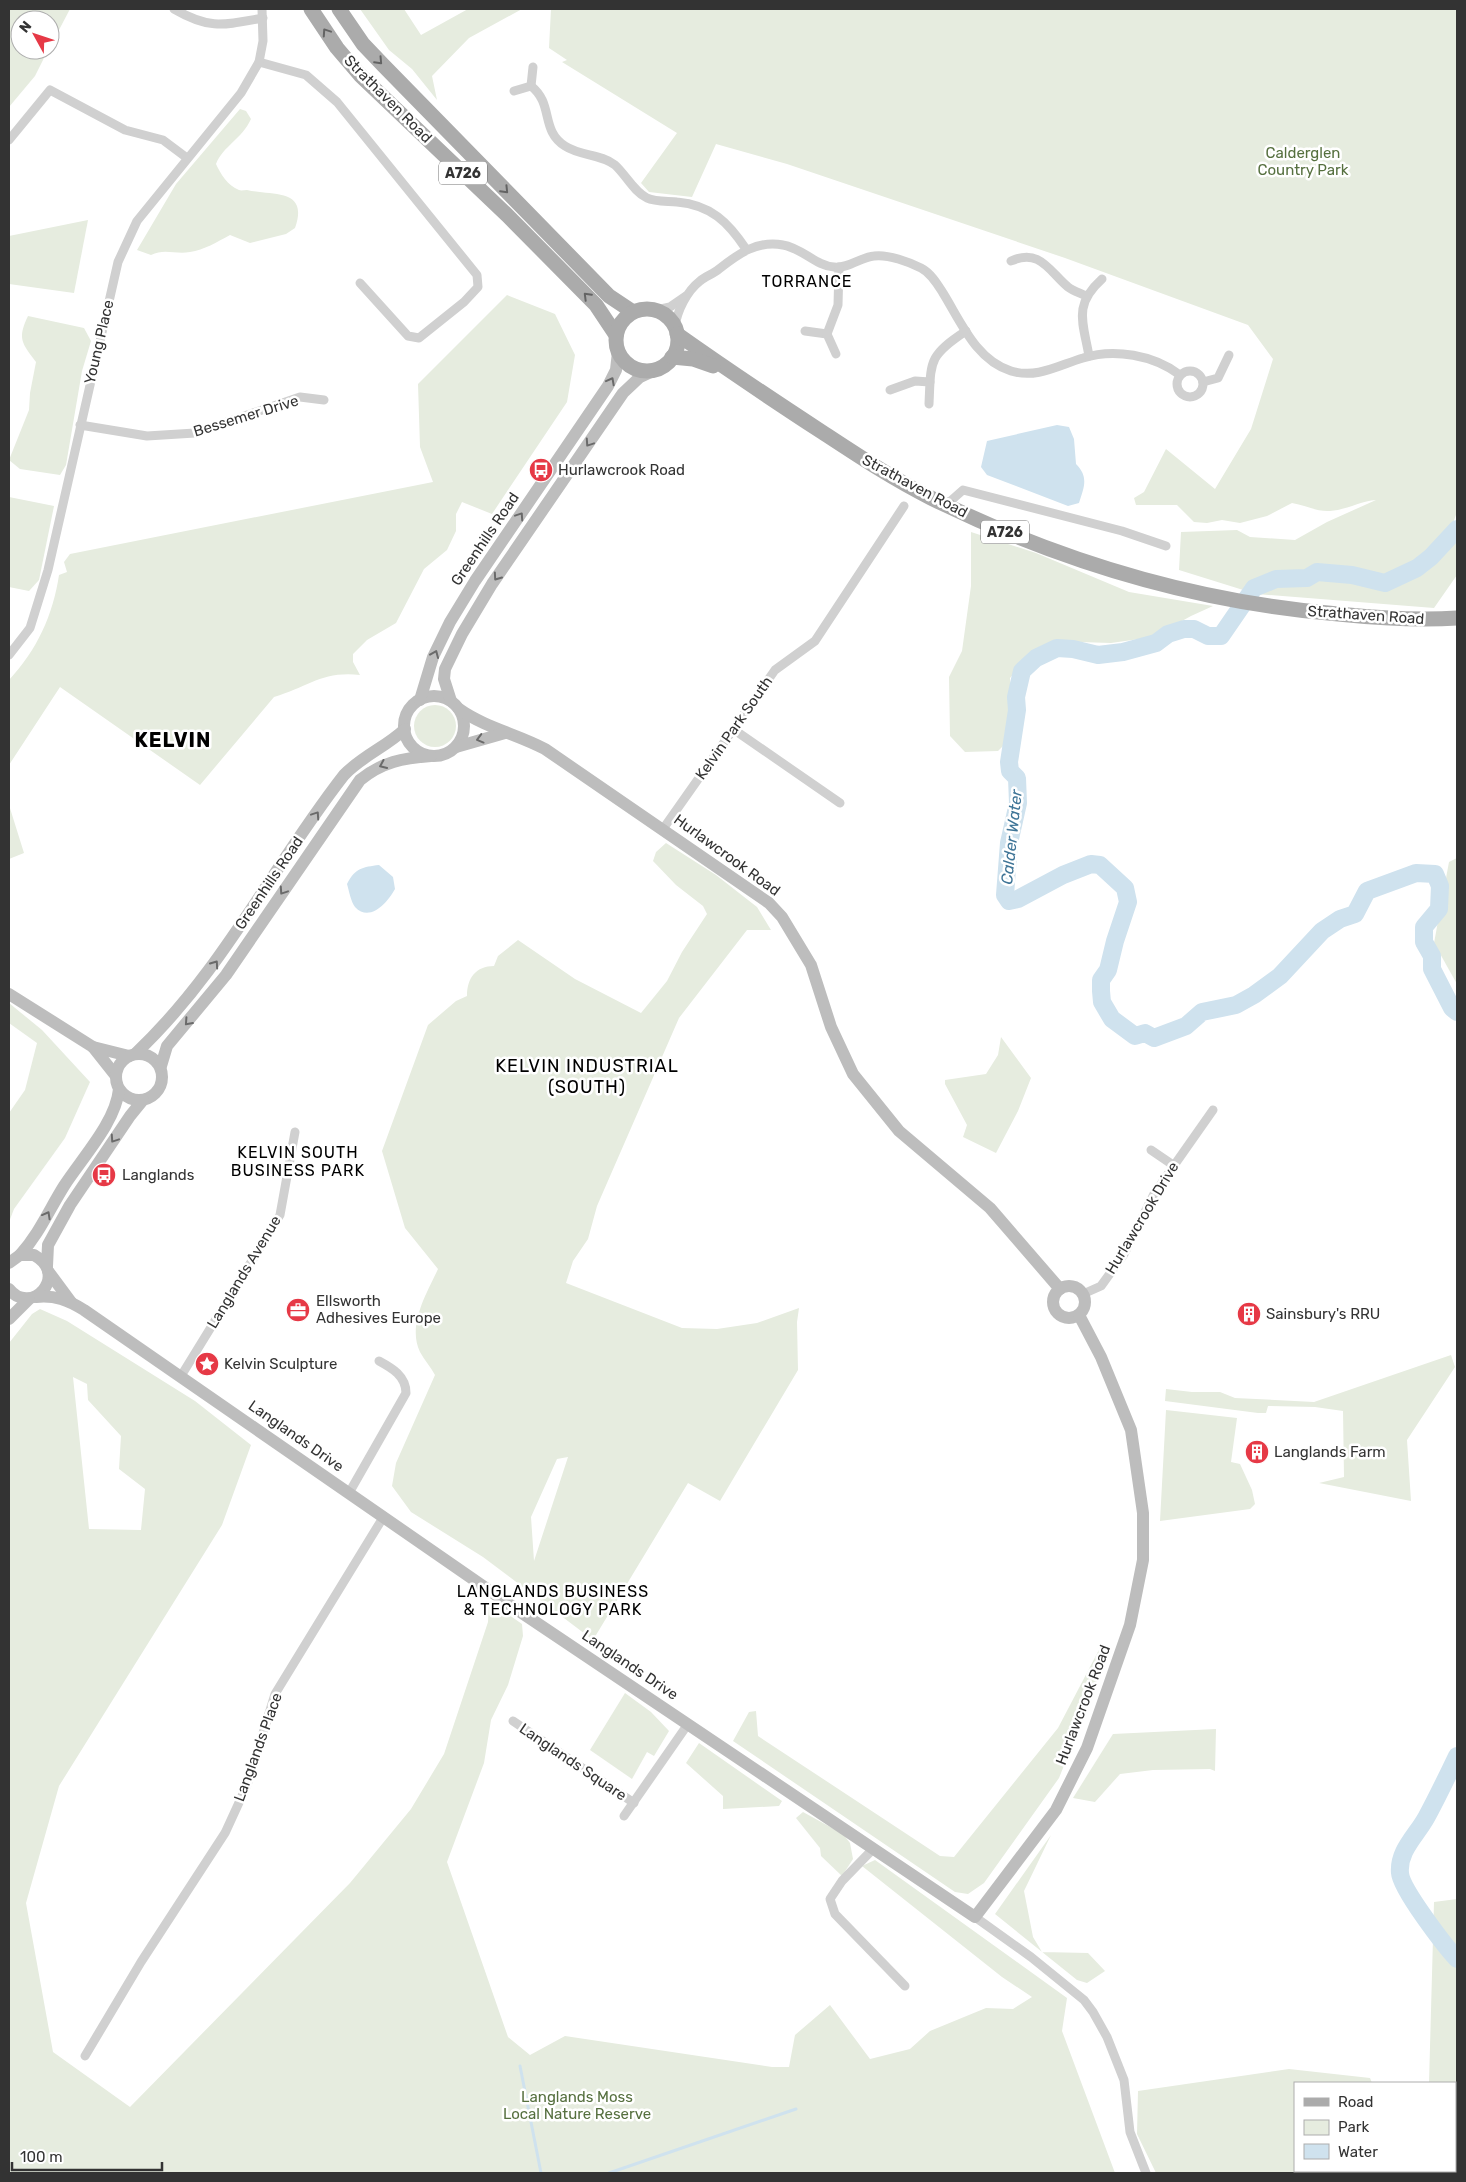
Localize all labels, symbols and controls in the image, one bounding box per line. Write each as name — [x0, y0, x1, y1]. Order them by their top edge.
north arrow — [10, 10, 60, 60]
text: N — [16, 18, 35, 36]
one-way arrow — [322, 28, 332, 37]
street label: Strathaven Road — [340, 51, 436, 147]
one-way arrow — [373, 56, 382, 65]
park label: Calderglen Country Park — [1258, 144, 1349, 179]
road number: A726 — [439, 162, 487, 184]
one-way arrow — [499, 184, 508, 193]
district label: TORRANCE — [761, 272, 853, 291]
one-way arrow — [584, 293, 593, 302]
street label: Young Place — [81, 298, 117, 386]
one-way arrow — [605, 377, 615, 386]
street label: Bessemer Drive — [191, 391, 301, 441]
one-way arrow — [586, 437, 595, 447]
street label: Strathaven Road — [859, 451, 971, 521]
bus stop icon: Hurlawcrook Road — [528, 457, 554, 483]
place label: Hurlawcrook Road — [558, 461, 685, 479]
street label: Greenhills Road — [447, 489, 523, 589]
one-way arrow — [514, 512, 523, 521]
road number: A726 — [981, 520, 1029, 544]
one-way arrow — [494, 571, 503, 581]
street label: Strathaven Road — [1307, 602, 1425, 628]
one-way arrow — [428, 650, 439, 659]
street label: Kelvin Park South — [692, 673, 776, 783]
district label: KELVIN — [135, 728, 211, 752]
one-way arrow — [476, 734, 485, 744]
one-way arrow — [379, 759, 388, 770]
water label: Calder Water — [997, 788, 1026, 885]
street label: Hurlawcrook Road — [670, 810, 784, 900]
one-way arrow — [310, 812, 319, 821]
street label: Greenhills Road — [231, 833, 307, 933]
one-way arrow — [280, 885, 289, 894]
one-way arrow — [209, 960, 218, 970]
one-way arrow — [185, 1017, 194, 1026]
district label: KELVIN INDUSTRIAL (SOUTH) — [495, 1055, 679, 1098]
one-way arrow — [111, 1133, 120, 1143]
district label: KELVIN SOUTH BUSINESS PARK — [231, 1143, 365, 1180]
street label: Hurlawcrook Drive — [1101, 1159, 1183, 1277]
bus stop icon: Langlands — [91, 1162, 117, 1188]
place label: Langlands — [122, 1166, 195, 1184]
one-way arrow — [41, 1211, 51, 1220]
street label: Langlands Avenue — [203, 1212, 285, 1332]
place label: Ellsworth Adhesives Europe — [316, 1292, 441, 1327]
office icon: Ellsworth Adhesives Europe — [285, 1297, 311, 1323]
building icon: Sainsbury's RRU — [1236, 1301, 1262, 1327]
place label: Sainsbury's RRU — [1266, 1305, 1380, 1323]
place icon: Kelvin Sculpture — [194, 1351, 220, 1377]
place label: Kelvin Sculpture — [224, 1355, 337, 1373]
street label: Langlands Drive — [245, 1396, 347, 1476]
building icon: Langlands Farm — [1244, 1439, 1270, 1465]
place label: Langlands Farm — [1274, 1443, 1386, 1461]
district label: LANGLANDS BUSINESS & TECHNOLOGY PARK — [457, 1582, 649, 1619]
street label: Langlands Drive — [578, 1626, 682, 1704]
street label: Hurlawcrook Road — [1052, 1642, 1114, 1768]
street label: Langlands Place — [230, 1690, 286, 1804]
street label: Langlands Square — [516, 1719, 630, 1805]
legend — [1294, 2082, 1456, 2172]
park label: Langlands Moss Local Nature Reserve — [503, 2088, 651, 2123]
text: Road — [1338, 2093, 1374, 2111]
text: Park — [1338, 2118, 1369, 2136]
scale bar — [12, 2140, 162, 2172]
text: Water — [1338, 2143, 1378, 2161]
text: 100 m — [20, 2148, 62, 2166]

